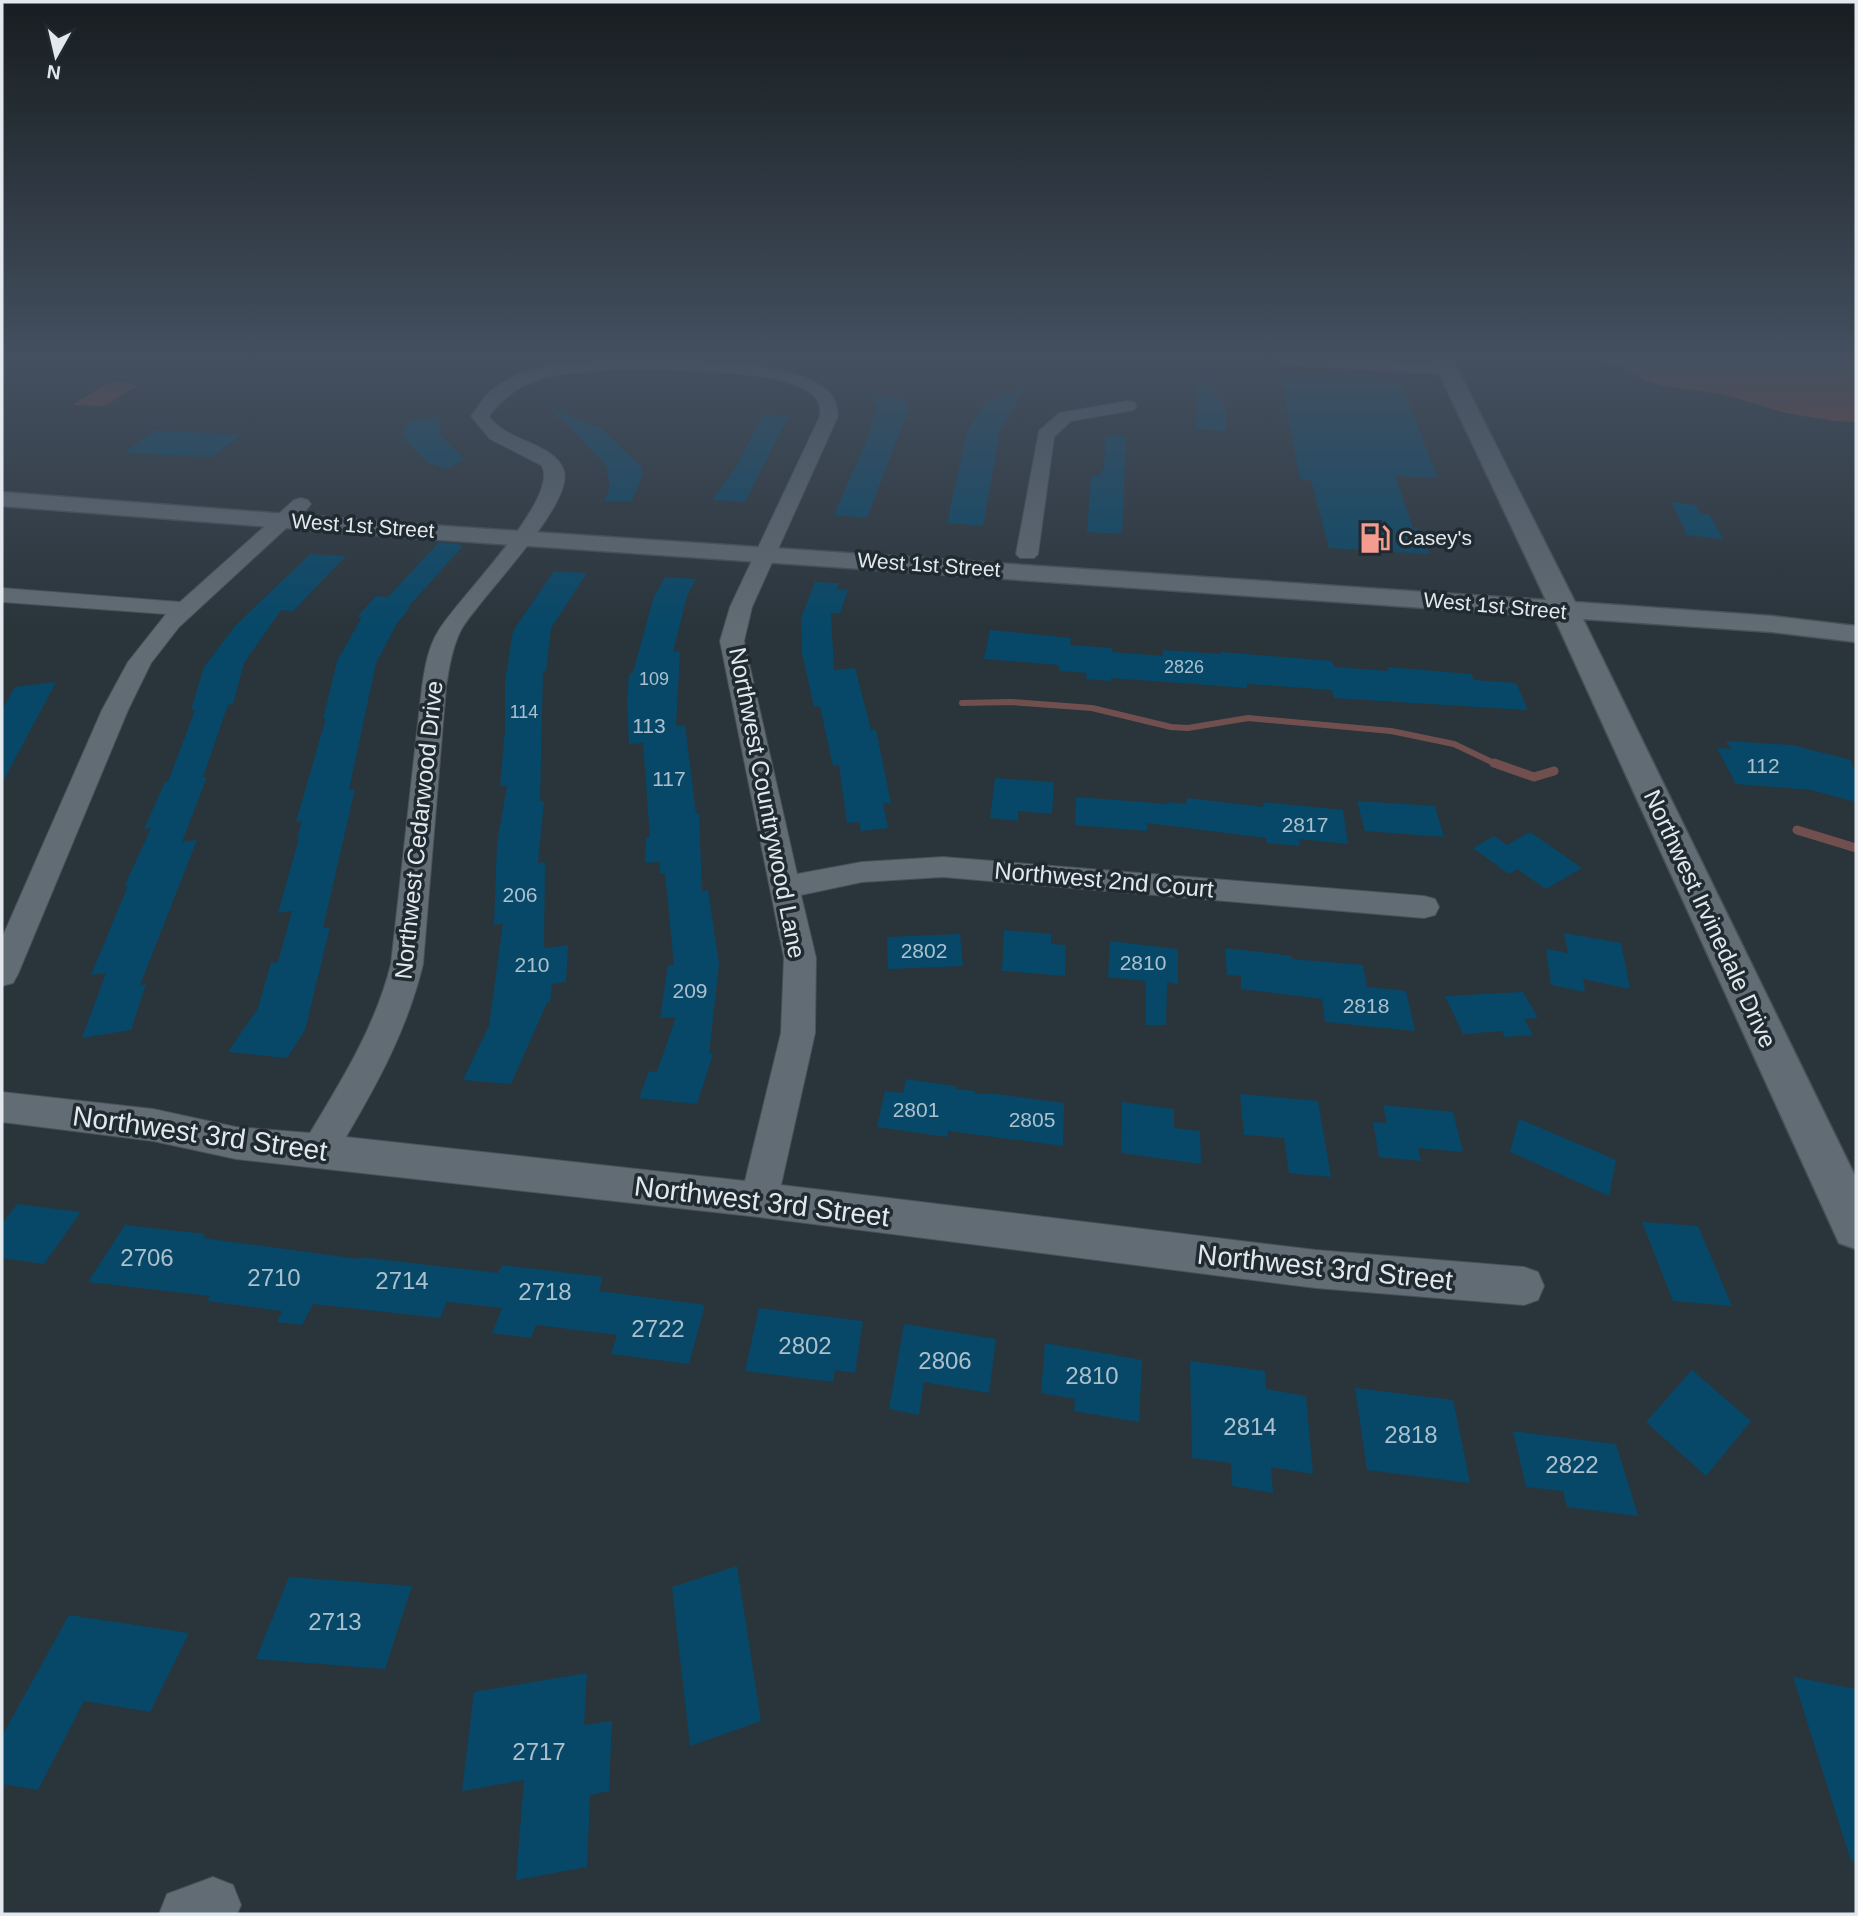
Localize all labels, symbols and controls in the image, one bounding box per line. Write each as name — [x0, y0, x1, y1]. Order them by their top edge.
north arrow — [21, 21, 91, 91]
text: N — [45, 61, 62, 84]
street label: West 1st Street — [291, 509, 435, 542]
fuel station icon: Casey's — [1358, 521, 1392, 555]
place label: Casey's — [1398, 526, 1472, 549]
street label: West 1st Street — [857, 548, 1001, 581]
street label: West 1st Street — [1423, 588, 1568, 623]
street label: Northwest Countrywood Lane — [724, 645, 811, 961]
house number: 2826 — [1164, 657, 1204, 677]
house number: 109 — [639, 669, 669, 689]
street label: Northwest Cedarwood Drive — [389, 679, 448, 981]
house number: 114 — [510, 702, 538, 722]
house number: 113 — [632, 714, 666, 737]
house number: 112 — [1746, 754, 1780, 777]
house number: 117 — [652, 767, 686, 790]
street label: Northwest Irvinedale Drive — [1639, 786, 1782, 1052]
house number: 2817 — [1282, 813, 1328, 836]
street label: Northwest 2nd Court — [993, 856, 1215, 903]
house number: 206 — [502, 883, 538, 906]
house number: 2802 — [901, 939, 947, 962]
house number: 2810 — [1120, 951, 1166, 974]
house number: 210 — [514, 953, 550, 976]
house number: 209 — [672, 979, 708, 1002]
house number: 2818 — [1343, 994, 1389, 1017]
house number: 2801 — [893, 1098, 939, 1121]
street label: Northwest 3rd Street — [71, 1100, 329, 1167]
house number: 2805 — [1009, 1108, 1055, 1131]
street label: Northwest 3rd Street — [633, 1170, 891, 1233]
street label: Northwest 3rd Street — [1196, 1239, 1454, 1296]
house number: 2706 — [120, 1244, 174, 1271]
house number: 2710 — [247, 1264, 301, 1291]
house number: 2714 — [375, 1267, 429, 1294]
house number: 2718 — [518, 1278, 572, 1305]
house number: 2722 — [631, 1315, 685, 1342]
house number: 2802 — [778, 1332, 832, 1359]
house number: 2806 — [918, 1347, 972, 1374]
house number: 2810 — [1065, 1362, 1119, 1389]
house number: 2814 — [1223, 1413, 1277, 1440]
house number: 2818 — [1384, 1421, 1438, 1448]
house number: 2822 — [1545, 1451, 1599, 1478]
house number: 2713 — [308, 1608, 362, 1635]
house number: 2717 — [512, 1738, 566, 1765]

